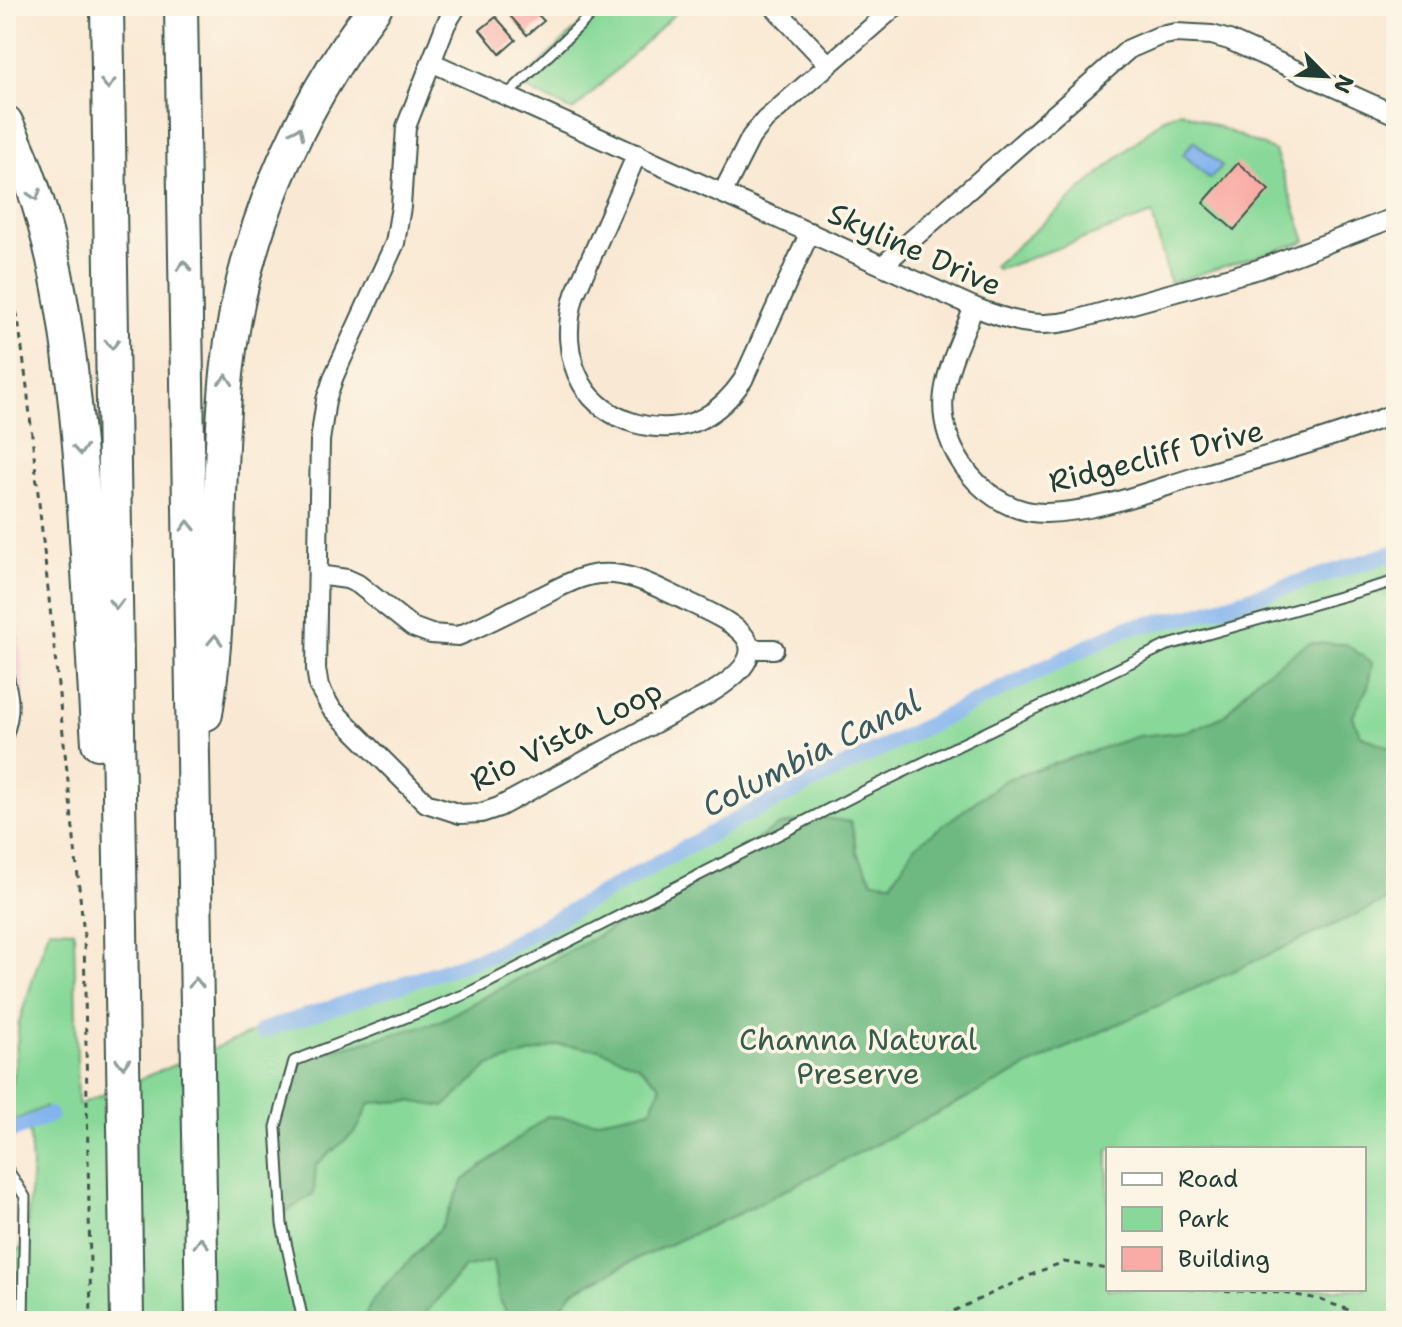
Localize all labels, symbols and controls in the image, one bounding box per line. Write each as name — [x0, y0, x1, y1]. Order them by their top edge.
north arrow — [1286, 36, 1366, 116]
text: N — [1327, 70, 1361, 98]
one-way arrow — [99, 78, 117, 91]
one-way arrow — [288, 125, 304, 140]
one-way arrow — [26, 187, 42, 201]
street label: Skyline Drive — [822, 192, 1008, 306]
one-way arrow — [176, 259, 193, 272]
one-way arrow — [103, 338, 121, 351]
one-way arrow — [218, 373, 235, 386]
street label: Ridgecliff Drive — [1044, 409, 1268, 503]
one-way arrow — [71, 444, 88, 457]
one-way arrow — [179, 519, 197, 532]
one-way arrow — [107, 598, 125, 611]
one-way arrow — [206, 633, 223, 646]
street label: Rio Vista Loop — [463, 669, 669, 801]
water label: Columbia Canal — [694, 679, 928, 827]
one-way arrow — [187, 976, 205, 989]
park label: Chamna Natural Preserve — [739, 1019, 977, 1094]
one-way arrow — [115, 1057, 132, 1070]
legend — [1106, 1147, 1366, 1291]
text: Road — [1178, 1163, 1238, 1195]
text: Park — [1178, 1203, 1230, 1235]
one-way arrow — [193, 1236, 210, 1249]
text: Building — [1178, 1243, 1270, 1275]

